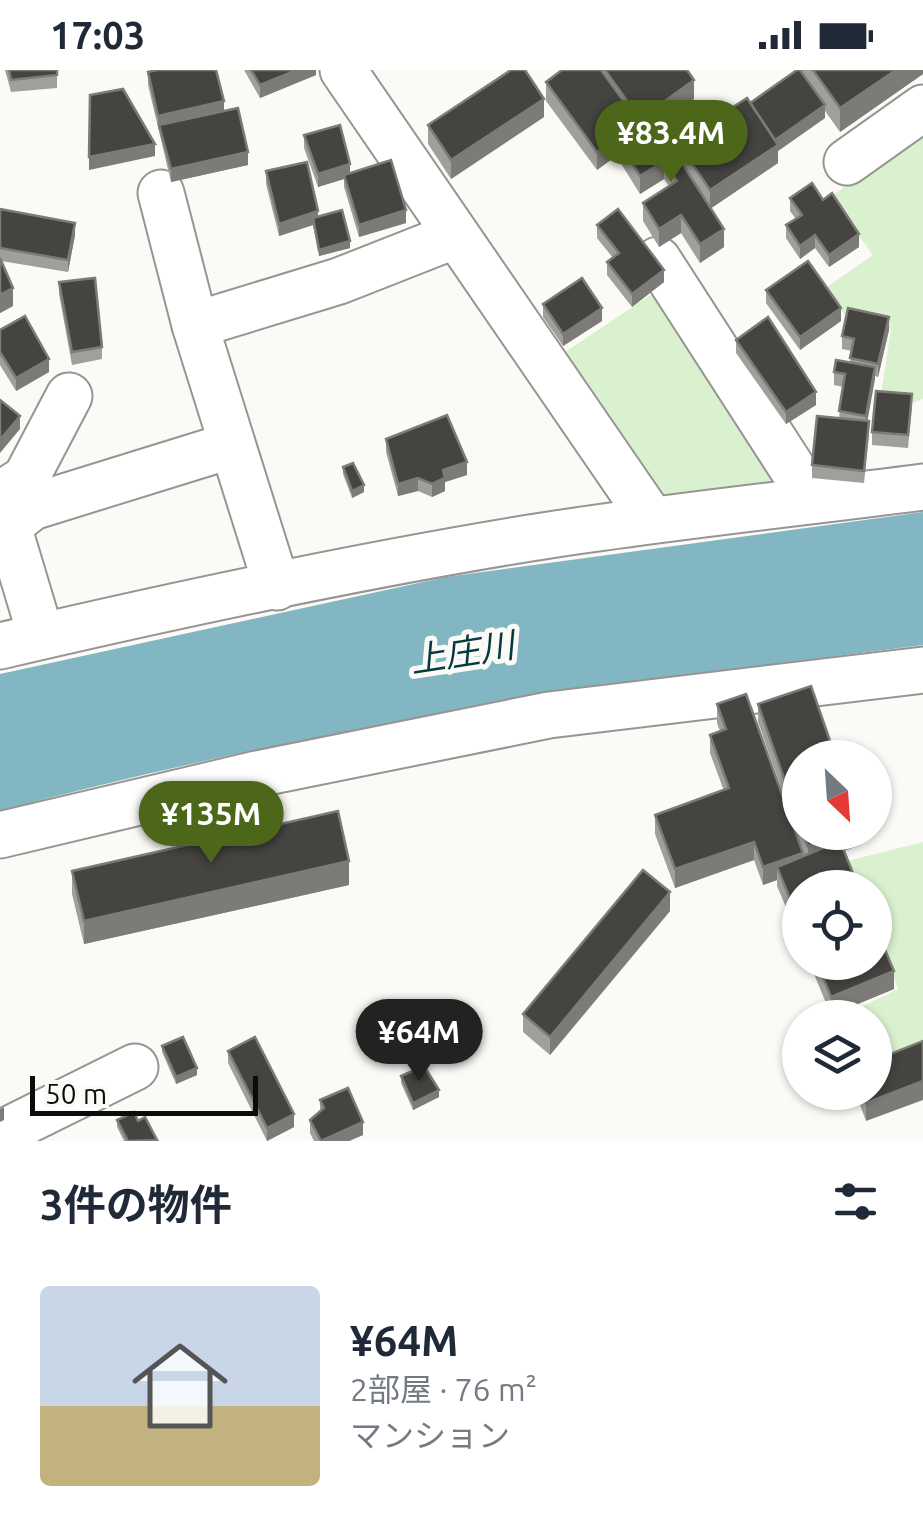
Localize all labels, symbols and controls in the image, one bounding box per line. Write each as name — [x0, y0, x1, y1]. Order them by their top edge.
text: 17:03 — [50, 14, 145, 56]
pin: ¥83.4M — [590, 100, 752, 185]
text: ¥83.4M — [617, 114, 725, 150]
water label: 上庄川 — [407, 623, 521, 680]
north arrow — [782, 740, 892, 850]
map controls — [782, 740, 892, 1110]
pin: ¥135M — [141, 781, 281, 866]
text: ¥135M — [161, 795, 261, 831]
button: locate — [782, 870, 892, 980]
pin: ¥64M — [360, 999, 478, 1084]
button: layers — [782, 1000, 892, 1110]
text: ¥64M — [378, 1013, 460, 1049]
scale bar — [30, 1071, 258, 1116]
text: 50 m — [45, 1078, 107, 1109]
icon: filters — [828, 1174, 883, 1229]
text: 3件の物件 — [40, 1181, 232, 1228]
text: ¥64M — [350, 1317, 458, 1364]
icon: home — [120, 1326, 240, 1446]
text: 2部屋 · 76 m² — [350, 1371, 537, 1407]
text: マンション — [350, 1417, 510, 1453]

